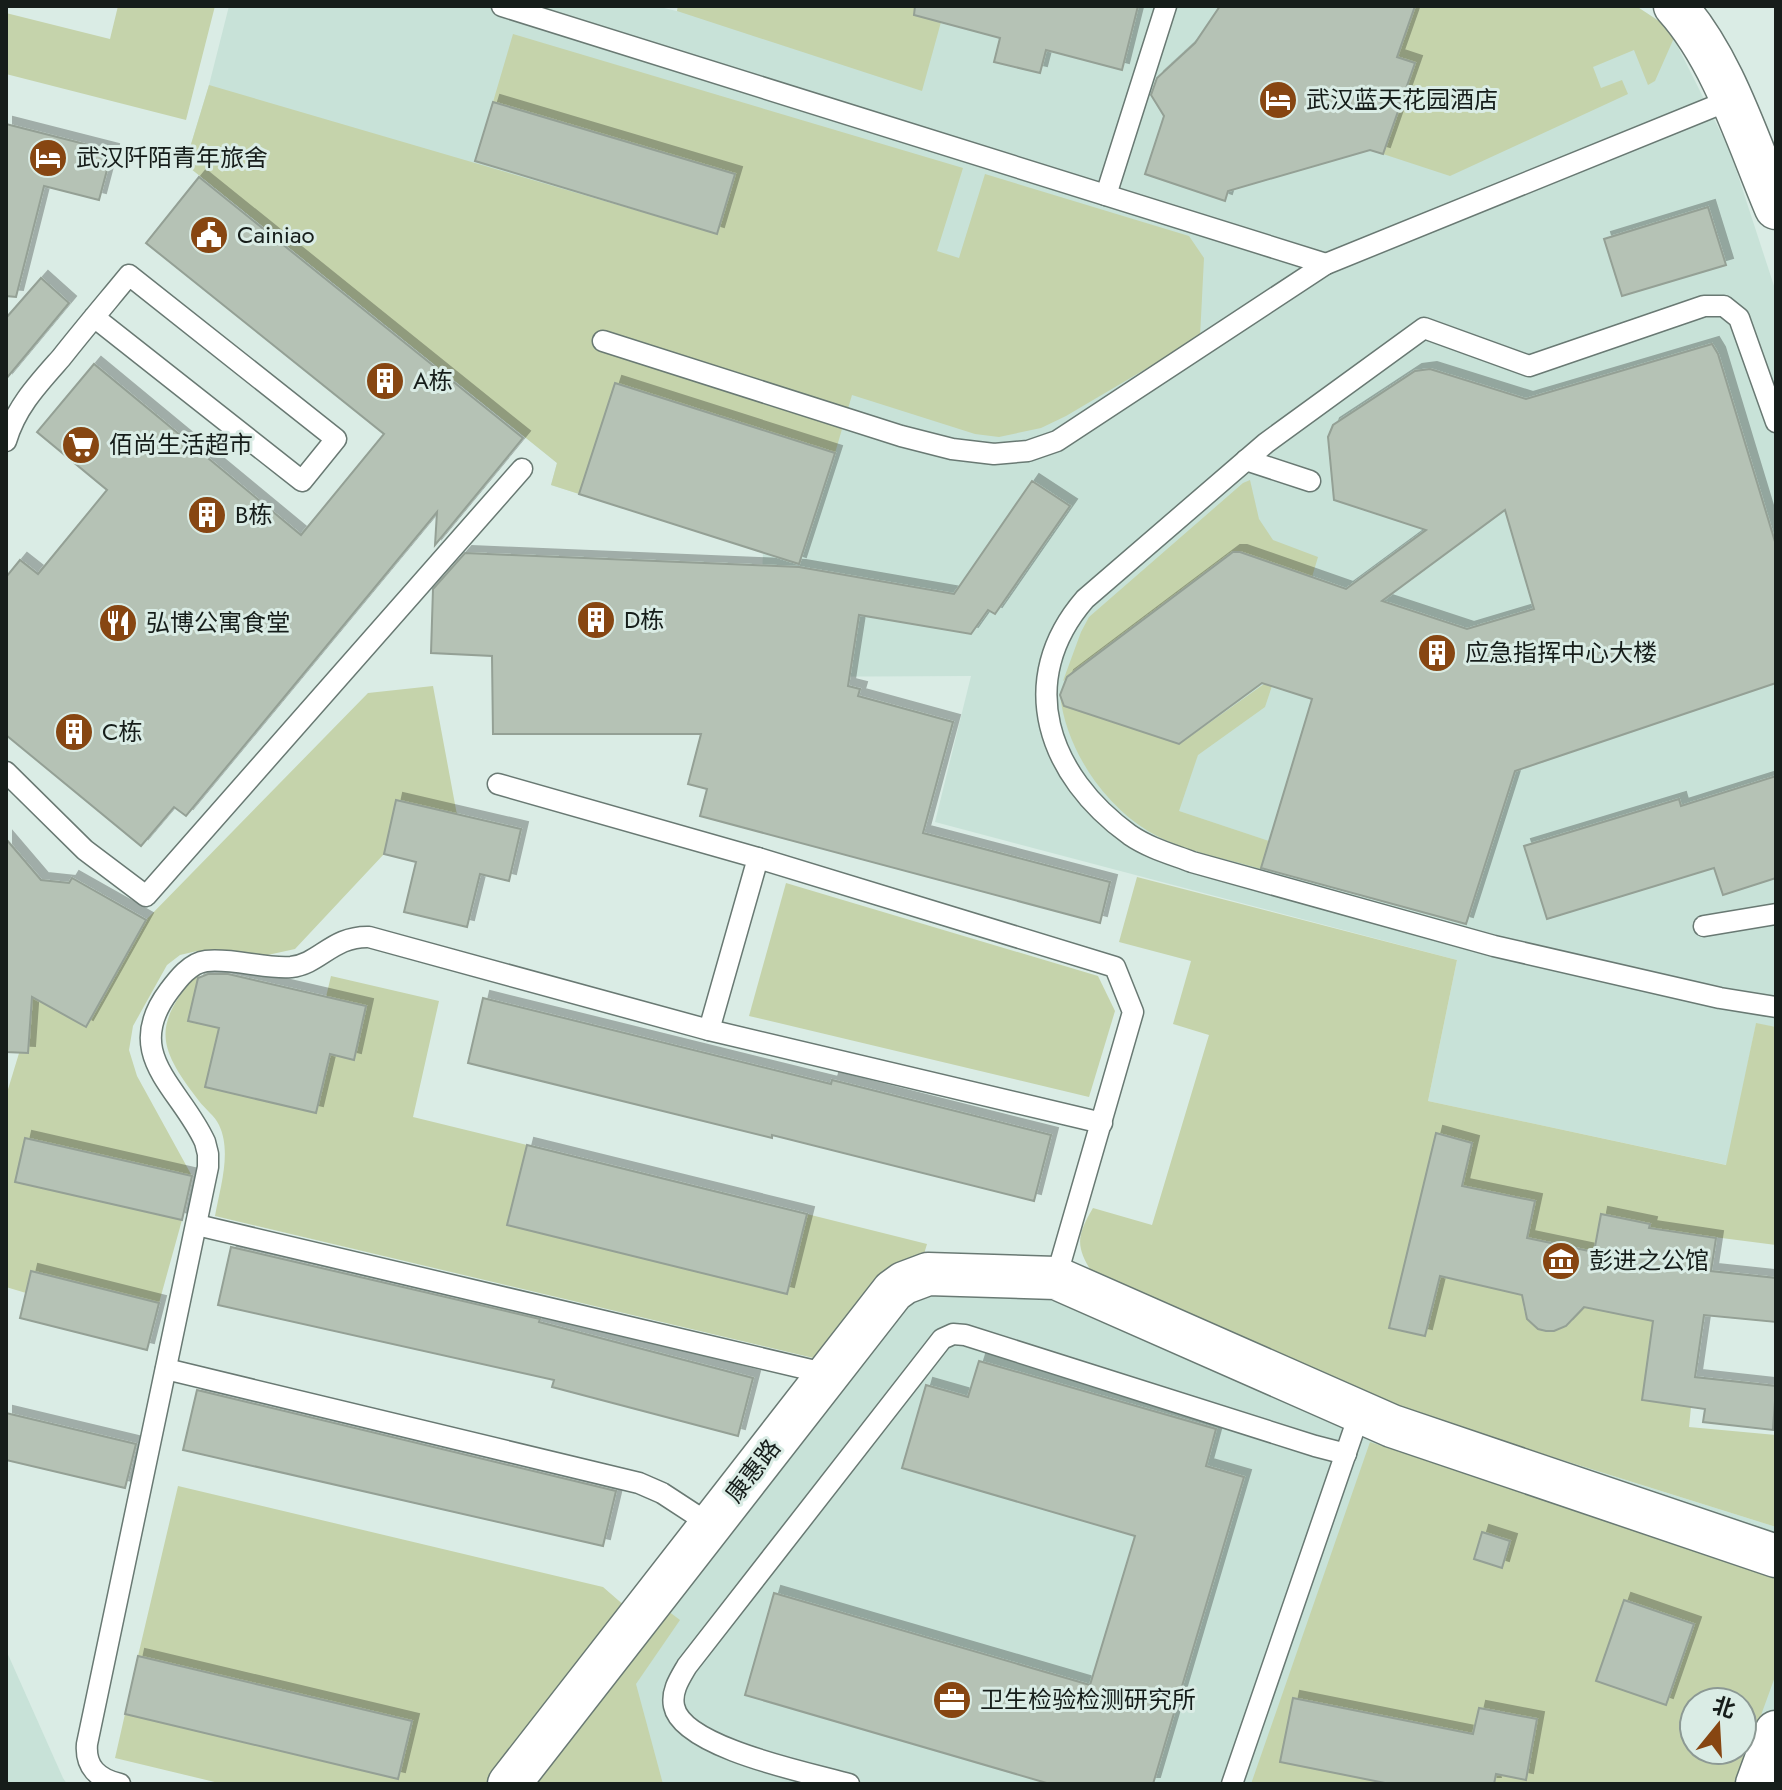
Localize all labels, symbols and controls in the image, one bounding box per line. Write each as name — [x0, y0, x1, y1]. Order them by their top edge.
hotel icon: 武汉蓝天花园酒店 — [1257, 79, 1299, 121]
place label: 武汉蓝天花园酒店 — [1306, 82, 1498, 117]
hotel icon: 武汉阡陌青年旅舍 — [27, 137, 69, 179]
place label: 武汉阡陌青年旅舍 — [76, 140, 268, 175]
public building icon: Cainiao — [188, 214, 230, 256]
place label: Cainiao — [237, 217, 315, 252]
building icon: A栋 — [364, 360, 406, 402]
place label: A栋 — [413, 363, 453, 398]
supermarket icon: 佰尚生活超市 — [60, 424, 102, 466]
place label: 佰尚生活超市 — [109, 427, 253, 462]
building icon: B栋 — [186, 494, 228, 536]
place label: B栋 — [235, 497, 272, 532]
building icon: D栋 — [575, 599, 617, 641]
restaurant icon: 弘博公寓食堂 — [97, 602, 139, 644]
place label: D栋 — [624, 602, 664, 637]
place label: 弘博公寓食堂 — [146, 605, 290, 640]
building icon: 应急指挥中心大楼 — [1416, 632, 1458, 674]
place label: 应急指挥中心大楼 — [1465, 635, 1657, 670]
building icon: C栋 — [53, 711, 95, 753]
place label: C栋 — [102, 714, 142, 749]
museum icon: 彭进之公馆 — [1540, 1240, 1582, 1282]
place label: 彭进之公馆 — [1589, 1243, 1709, 1278]
street label: 康惠路 — [717, 1432, 789, 1510]
office icon: 卫生检验检测研究所 — [931, 1679, 973, 1721]
place label: 卫生检验检测研究所 — [980, 1682, 1196, 1717]
north arrow — [1678, 1686, 1758, 1766]
text: 北 — [1709, 1688, 1740, 1726]

